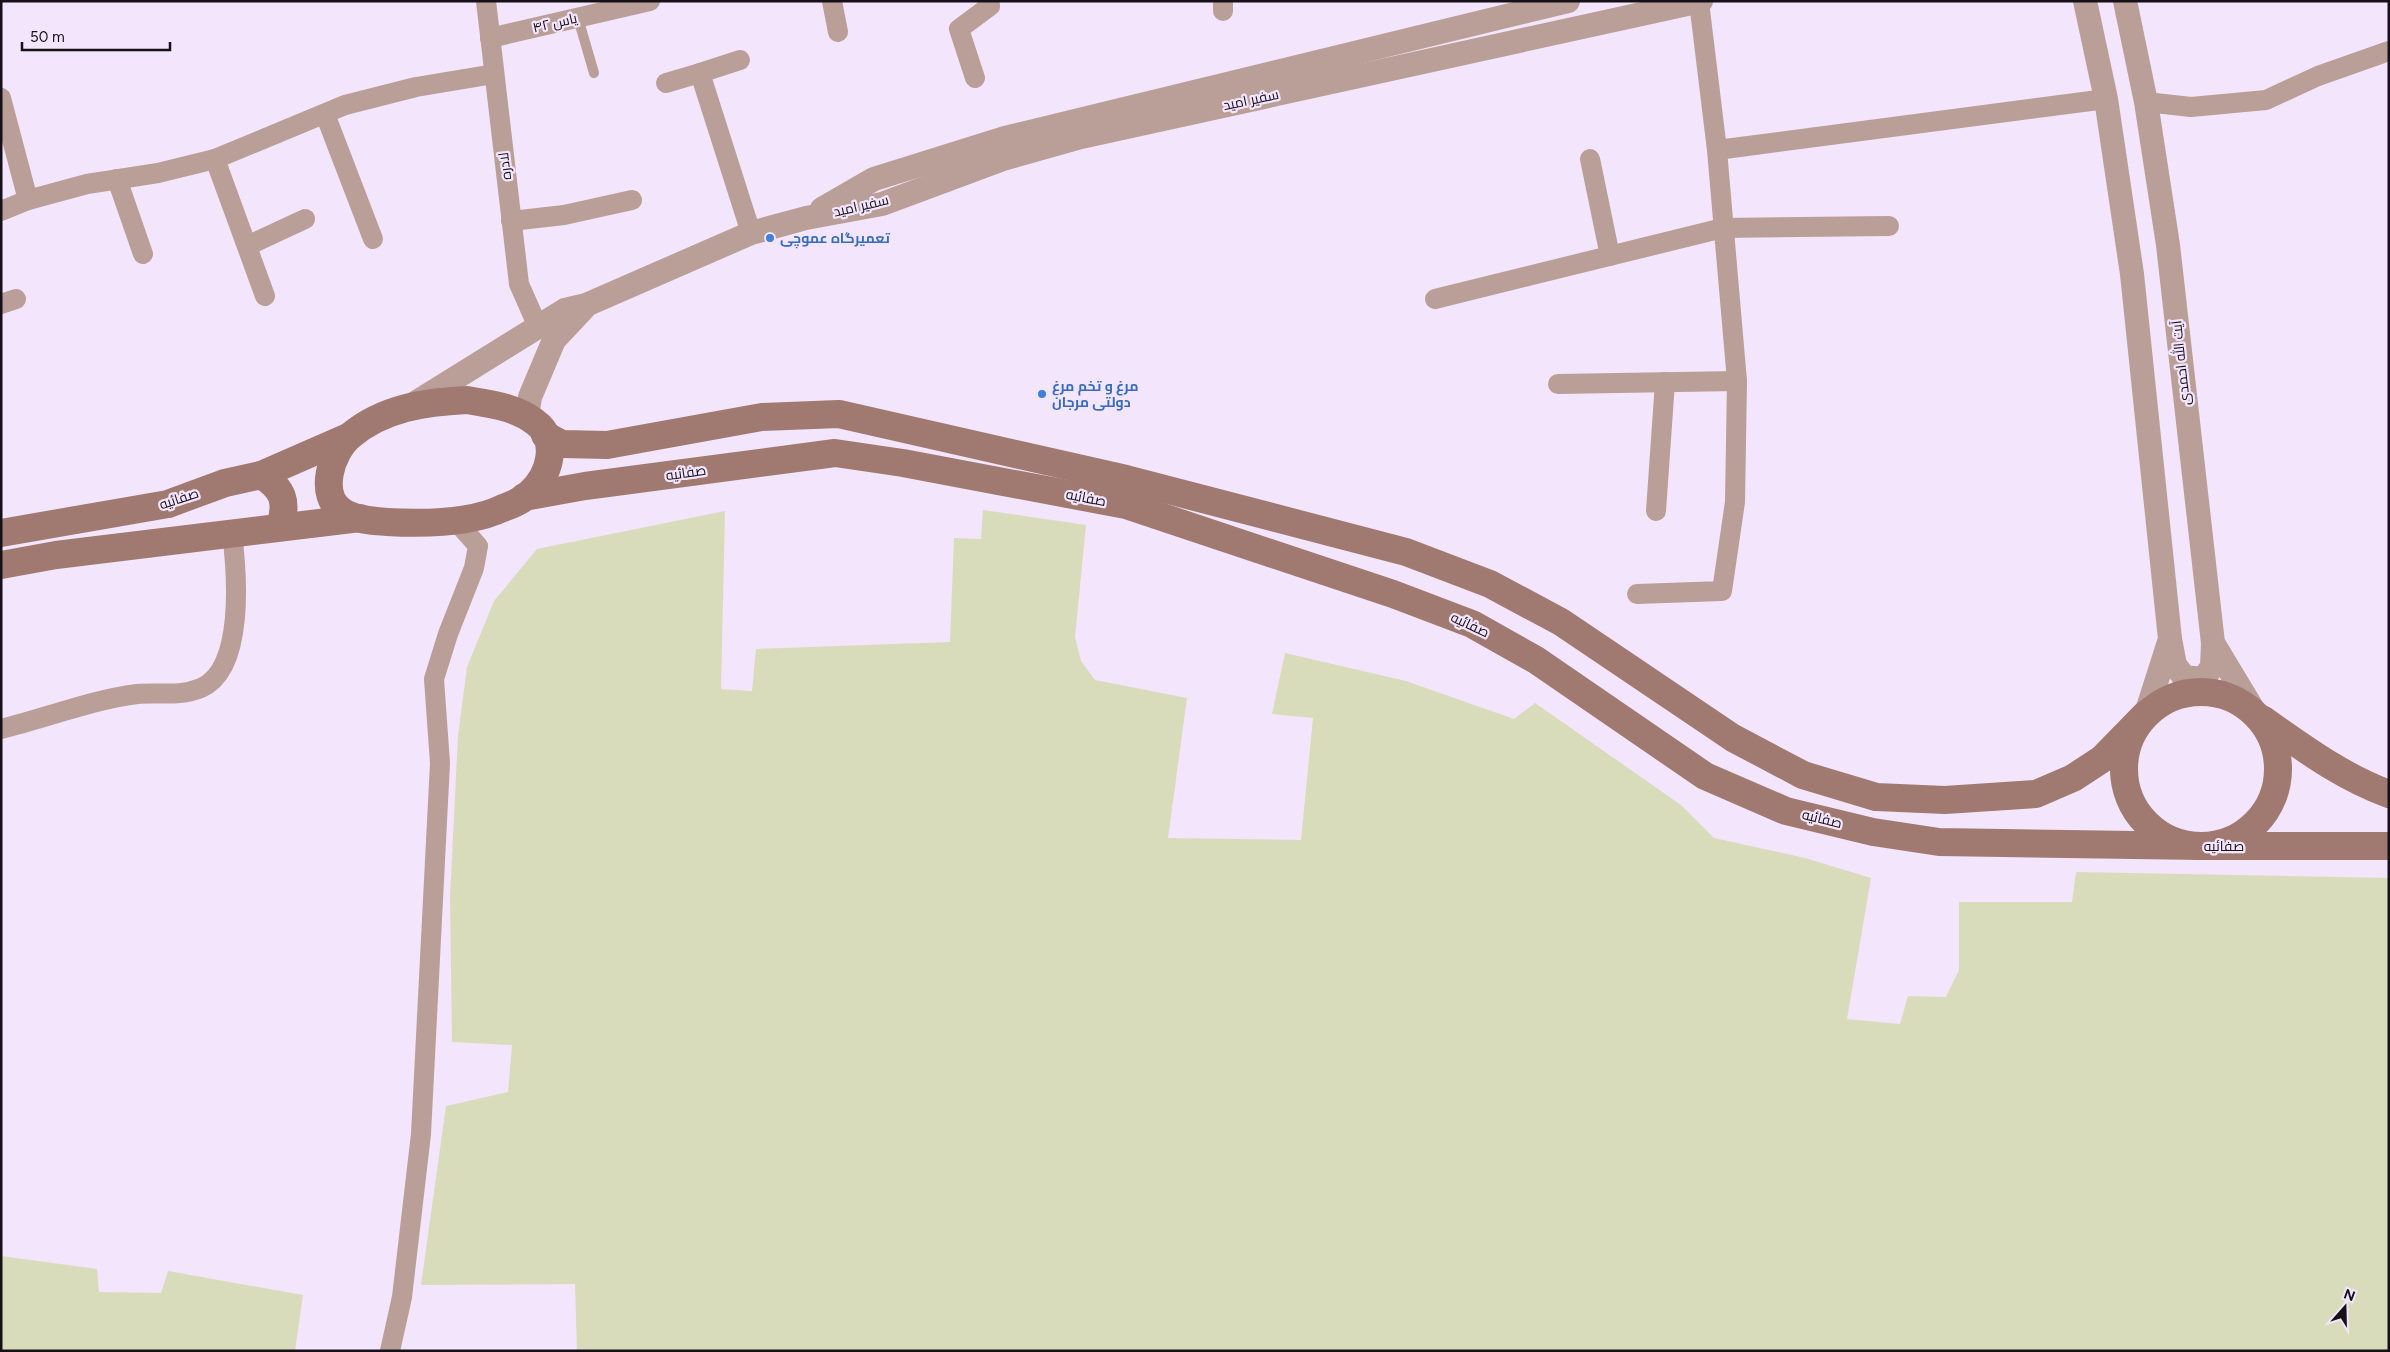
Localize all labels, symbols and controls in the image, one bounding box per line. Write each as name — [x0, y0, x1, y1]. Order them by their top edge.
street label: یاس ۴۲ — [531, 10, 579, 36]
scale bar — [22, 20, 170, 52]
text: 50 m — [30, 28, 65, 46]
street label: سفیر امید — [1222, 86, 1280, 114]
street label: لادره — [495, 151, 515, 181]
street label: سفیر امید — [831, 191, 891, 221]
place label: تعمیرگاه عموچی — [780, 230, 891, 249]
marker: تعمیرگاه عموچی — [764, 232, 776, 244]
street label: آیت الله احمدی — [2167, 319, 2194, 406]
place label: مرغ و تخم مرغ دولتی مرجان — [1052, 378, 1138, 411]
marker: مرغ و تخم مرغ دولتی مرجان — [1036, 388, 1048, 400]
street label: صفائیه — [665, 462, 707, 484]
street label: صفائیه — [157, 485, 201, 513]
street label: صفائیه — [1064, 486, 1108, 510]
street label: صفائیه — [1448, 609, 1492, 641]
street label: صفائیه — [1800, 806, 1844, 832]
street label: صفائیه — [2204, 838, 2244, 855]
north arrow — [2320, 1282, 2370, 1332]
text: N — [2341, 1285, 2357, 1305]

